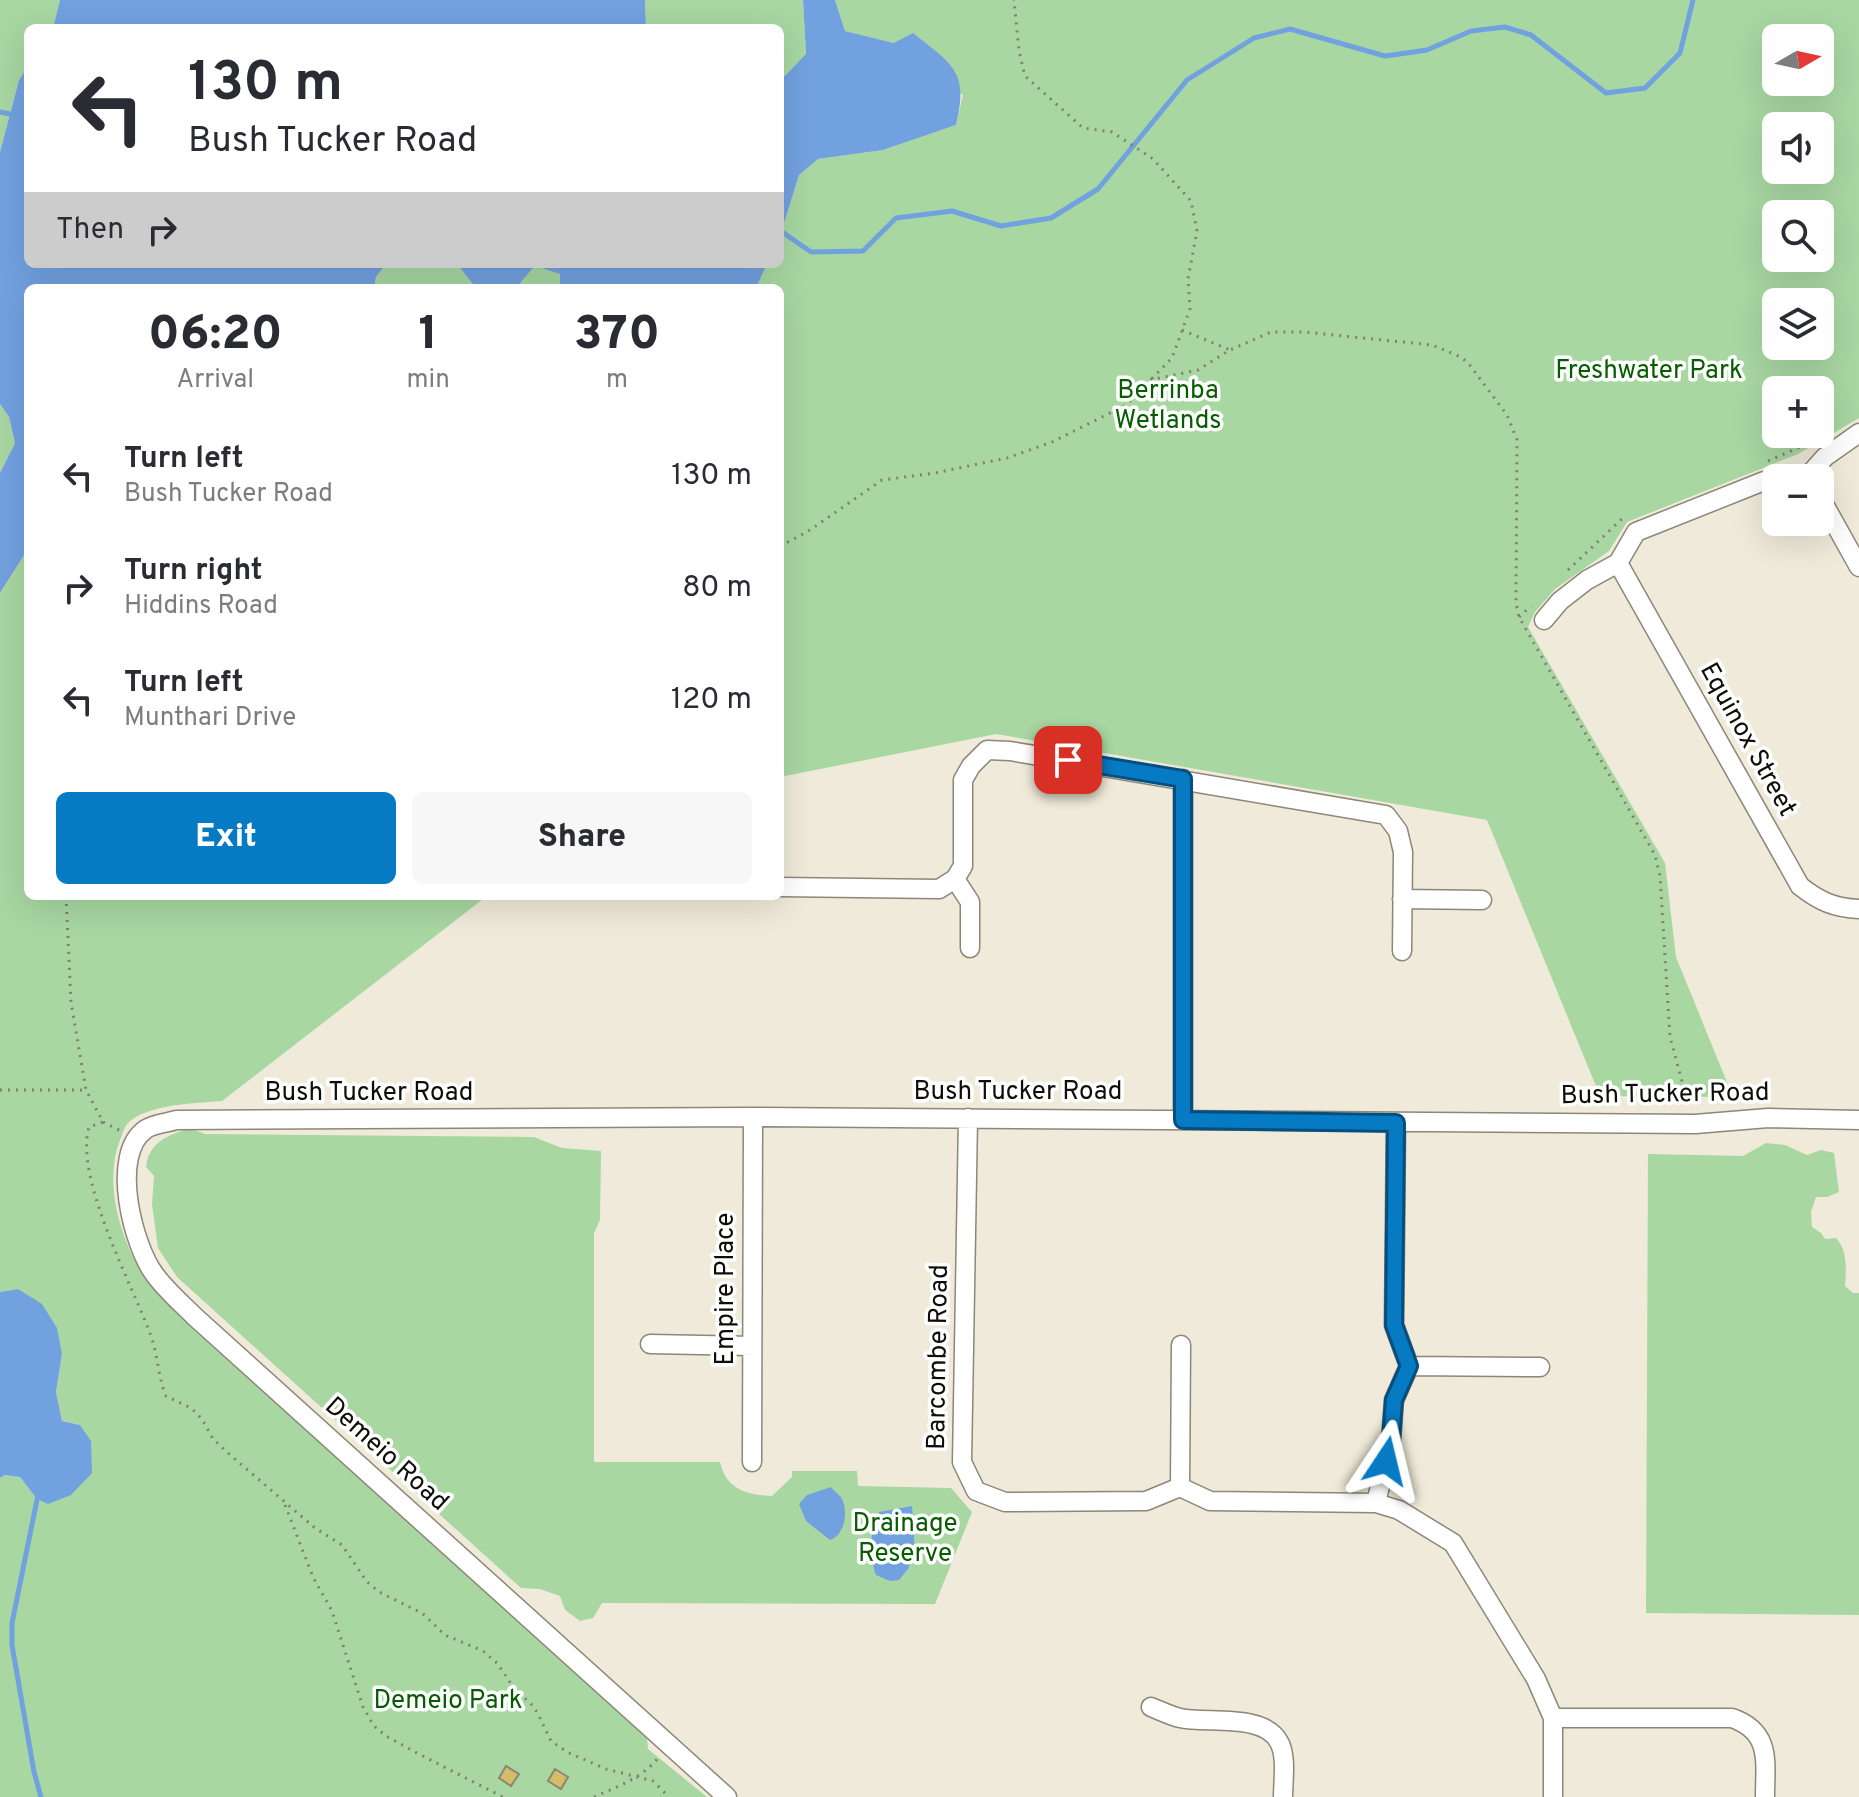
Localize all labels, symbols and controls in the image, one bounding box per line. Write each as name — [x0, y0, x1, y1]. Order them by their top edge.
north arrow — [1762, 24, 1834, 96]
map controls — [1762, 24, 1834, 536]
text: 130 m — [188, 50, 343, 120]
icon: left — [56, 56, 160, 160]
button: sound — [1762, 112, 1834, 184]
text: Bush Tucker Road — [188, 119, 477, 165]
button: search — [1762, 200, 1834, 272]
icon: right — [140, 208, 184, 252]
text: Then — [56, 212, 124, 249]
button: layers — [1762, 288, 1834, 360]
text: 06:20 — [148, 306, 283, 366]
text: 1 — [418, 306, 438, 366]
text: 370 — [574, 306, 660, 366]
park label: Freshwater Park — [1555, 355, 1743, 388]
text: Arrival — [177, 364, 254, 397]
text: min — [407, 364, 450, 397]
text: m — [606, 364, 628, 397]
park label: Berrinba Wetlands — [1114, 375, 1222, 438]
button: + — [1762, 376, 1834, 448]
text: Turn left — [124, 441, 244, 478]
icon: left — [56, 454, 100, 498]
text: 130 m — [671, 458, 752, 495]
button: − — [1762, 464, 1834, 536]
text: Bush Tucker Road — [124, 478, 333, 511]
text: Turn right — [124, 553, 262, 590]
icon: right — [56, 566, 100, 610]
text: 80 m — [682, 570, 752, 607]
text: Hiddins Road — [124, 590, 278, 623]
street label: Equinox Street — [1691, 657, 1803, 823]
text: Turn left — [124, 665, 244, 702]
icon: left — [56, 678, 100, 722]
text: 120 m — [671, 682, 752, 719]
text: Munthari Drive — [124, 702, 296, 735]
pin — [1034, 726, 1102, 794]
icon: arrive — [1046, 738, 1090, 782]
button: Exit — [56, 792, 396, 884]
button: Share — [412, 792, 752, 884]
street label: Bush Tucker Road — [914, 1076, 1122, 1109]
street label: Bush Tucker Road — [265, 1077, 473, 1110]
street label: Bush Tucker Road — [1560, 1077, 1770, 1113]
street label: Empire Place — [710, 1212, 743, 1366]
street label: Barcombe Road — [921, 1264, 957, 1450]
street label: Demeio Road — [317, 1391, 455, 1519]
position arrow — [1344, 1419, 1428, 1503]
park label: Drainage Reserve — [852, 1508, 958, 1571]
park label: Demeio Park — [373, 1685, 523, 1718]

